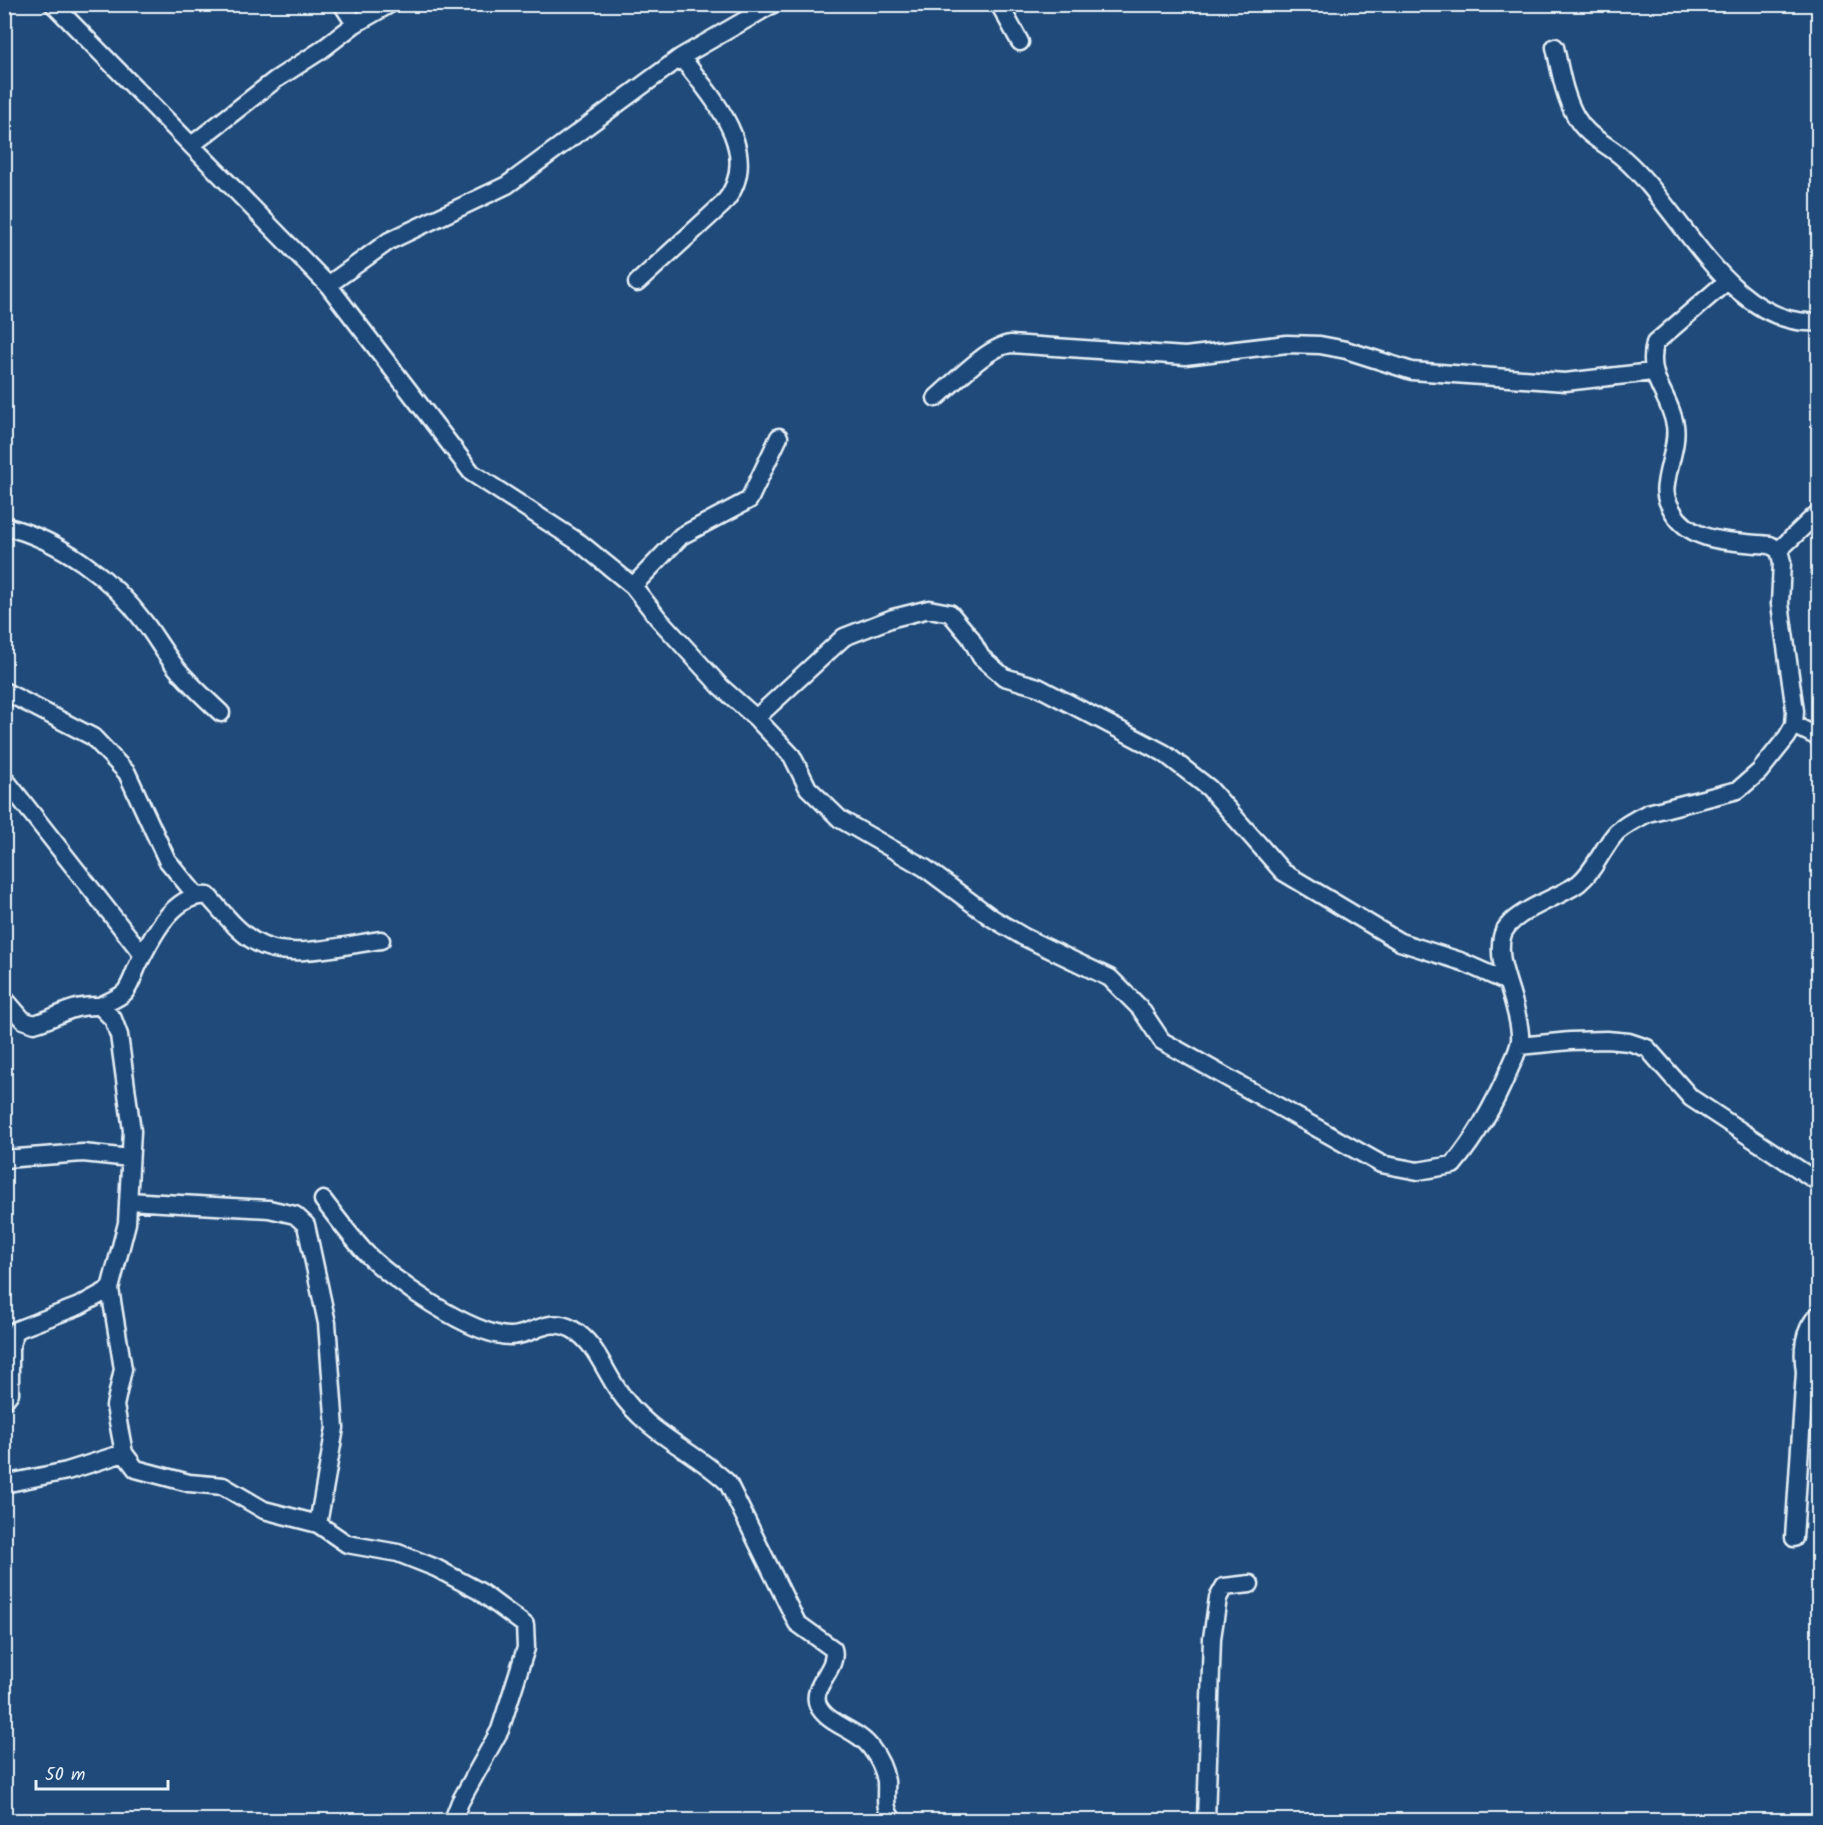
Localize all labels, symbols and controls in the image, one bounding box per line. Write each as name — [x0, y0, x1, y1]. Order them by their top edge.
scale bar — [36, 1753, 168, 1791]
text: 50 m — [45, 1761, 85, 1790]

